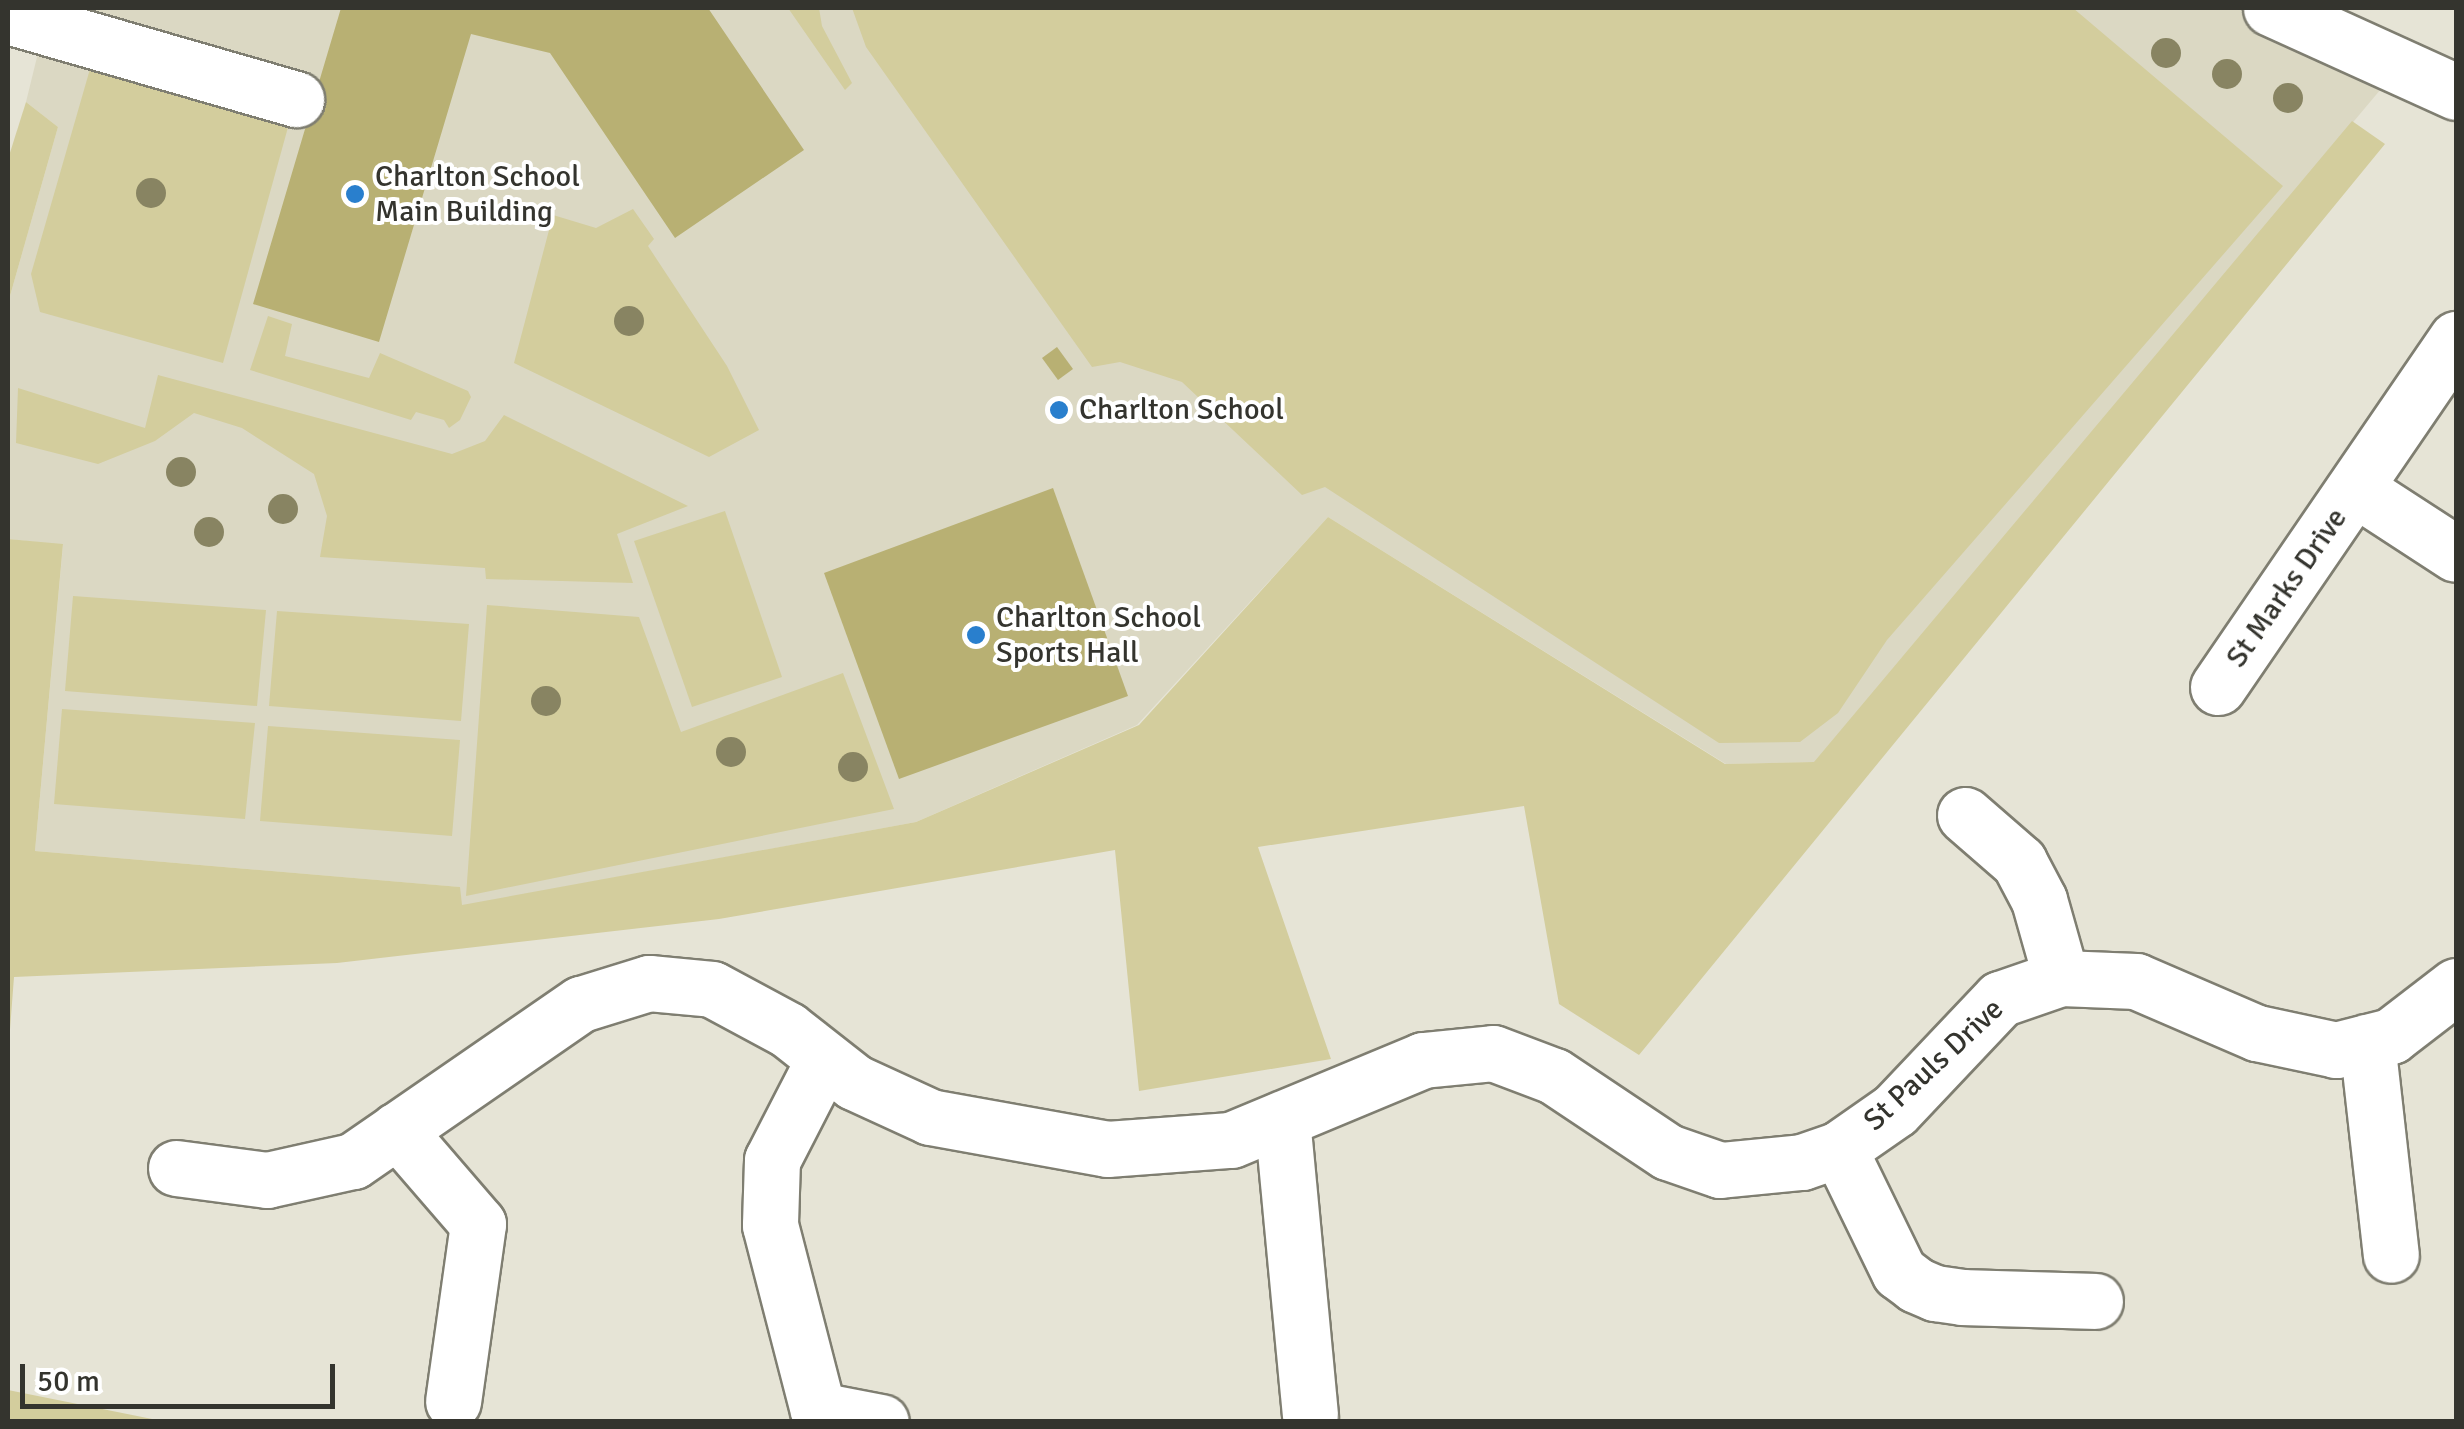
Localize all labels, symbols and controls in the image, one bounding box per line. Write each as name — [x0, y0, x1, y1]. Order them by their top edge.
place label: Charlton School Main Building — [375, 159, 580, 230]
marker: Charlton School Main Building — [344, 183, 366, 205]
place label: Charlton School — [1079, 392, 1284, 428]
marker: Charlton School — [1048, 399, 1070, 421]
street label: St Marks Drive — [2219, 501, 2355, 675]
place label: Charlton School Sports Hall — [996, 600, 1201, 670]
marker: Charlton School Sports Hall — [965, 624, 987, 646]
street label: St Pauls Drive — [1857, 991, 2011, 1139]
scale bar — [25, 1344, 340, 1406]
text: 50 m — [37, 1363, 100, 1400]

